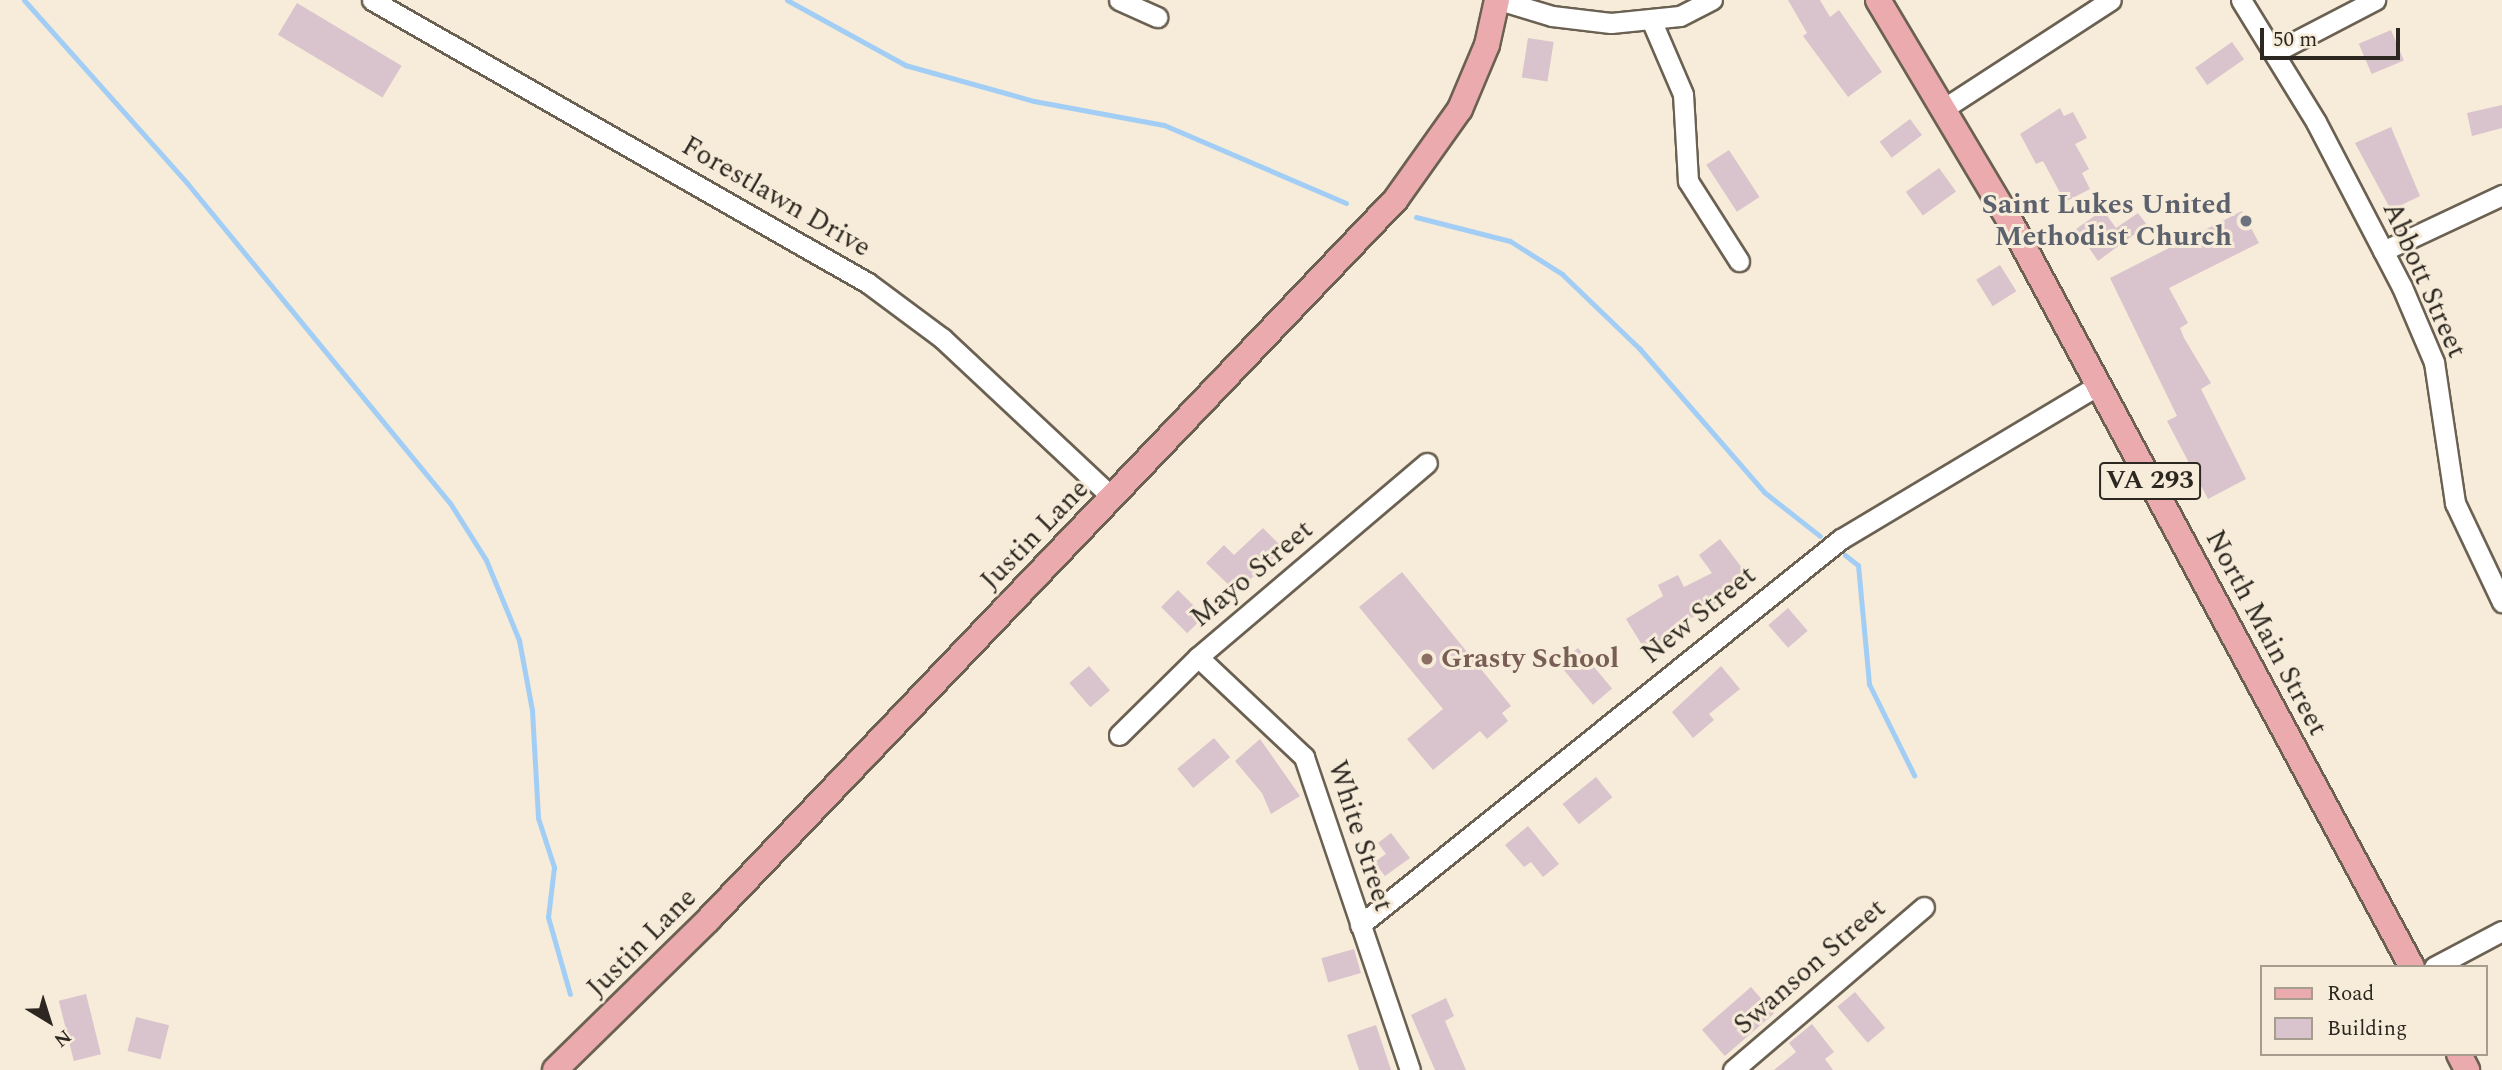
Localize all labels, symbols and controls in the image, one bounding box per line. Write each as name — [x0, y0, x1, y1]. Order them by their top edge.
scale bar — [2264, 14, 2404, 58]
text: 50 m — [2273, 24, 2317, 56]
street label: Forestlawn Drive — [675, 129, 877, 265]
place label: Saint Lukes United Methodist Church — [1982, 188, 2232, 254]
street label: Abbott Street — [2375, 197, 2473, 363]
marker: Saint Lukes United Methodist Church — [2238, 213, 2254, 229]
road number: VA 293 — [2098, 458, 2202, 503]
street label: Justin Lane — [974, 472, 1096, 598]
street label: Mayo Street — [1184, 513, 1320, 635]
street label: North Main Street — [2198, 525, 2334, 741]
street label: New Street — [1635, 559, 1763, 671]
place label: Grasty School — [1441, 642, 1619, 676]
marker: Grasty School — [1419, 651, 1435, 667]
street label: White Street — [1320, 756, 1400, 916]
street label: Justin Lane — [580, 881, 704, 1005]
street label: Swanson Street — [1727, 892, 1893, 1042]
legend — [2260, 965, 2488, 1056]
text: Road — [2327, 978, 2374, 1010]
north arrow — [14, 986, 84, 1056]
text: Building — [2327, 1013, 2407, 1045]
text: N — [47, 1022, 77, 1054]

